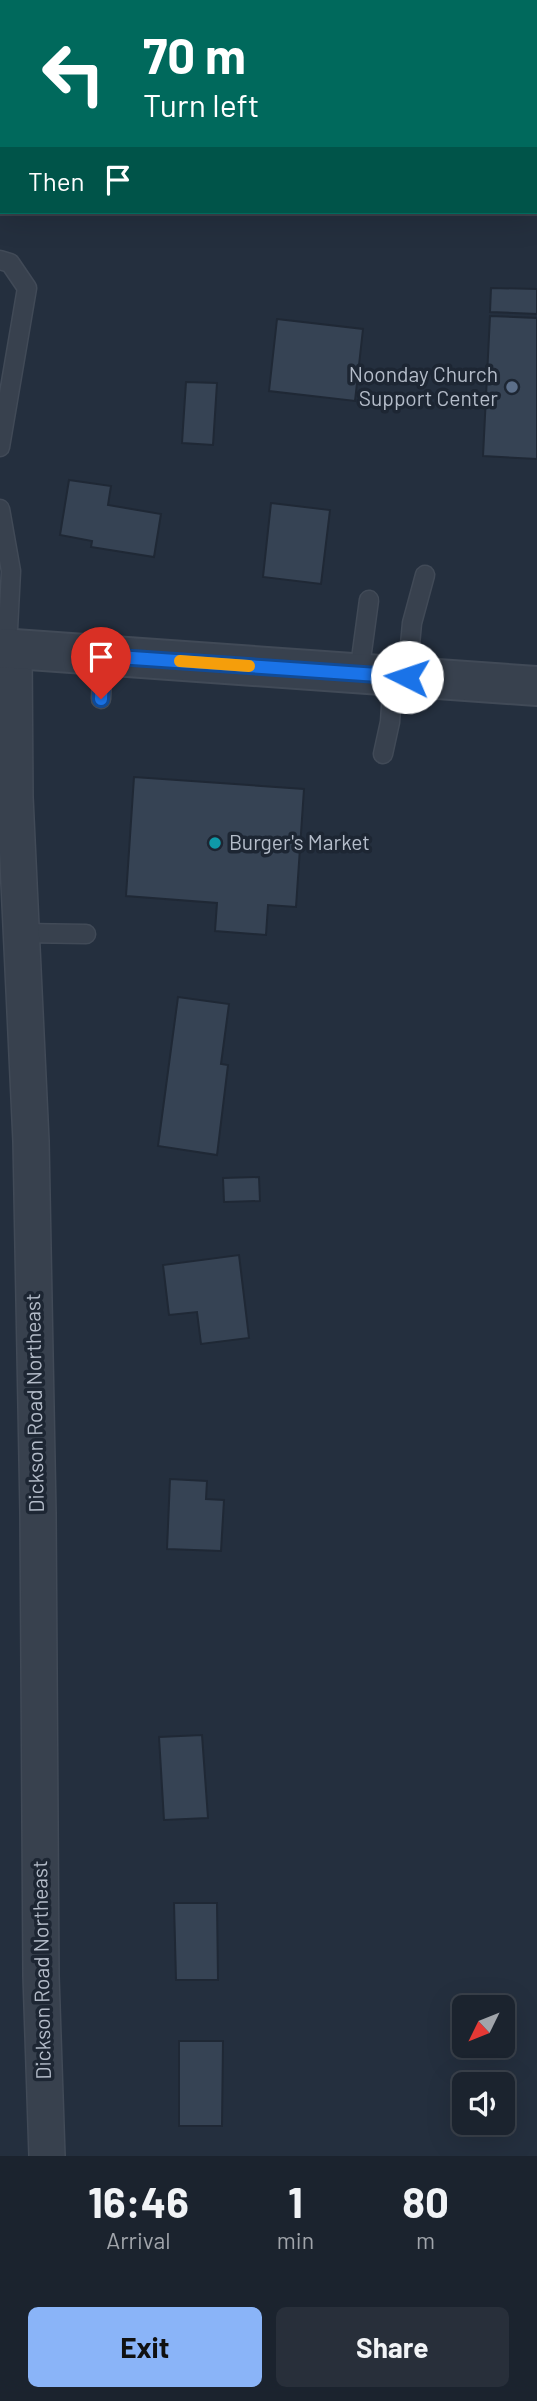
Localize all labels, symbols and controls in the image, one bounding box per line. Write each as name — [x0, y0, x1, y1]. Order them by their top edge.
text: 70 m — [143, 25, 246, 84]
icon: left — [28, 28, 119, 119]
text: Turn left — [143, 85, 260, 123]
icon: arrive — [99, 161, 137, 199]
text: Then — [28, 165, 85, 196]
place label: Noonday Church Support Center — [349, 361, 498, 410]
marker: Noonday Church Support Center — [504, 379, 520, 395]
pin — [71, 627, 131, 699]
icon: arrive — [82, 638, 120, 676]
position arrow — [370, 640, 444, 714]
place label: Burger's Market — [229, 829, 370, 854]
marker: Burger's Market — [207, 835, 223, 851]
street label: Dickson Road Northeast — [19, 1293, 48, 1513]
street label: Dickson Road Northeast — [26, 1860, 55, 2080]
north arrow — [452, 1995, 514, 2058]
map controls — [452, 1995, 515, 2135]
button: sound — [452, 2072, 515, 2135]
text: 16:46 — [88, 2176, 189, 2226]
text: 1 — [288, 2176, 303, 2226]
text: 80 — [402, 2176, 449, 2226]
text: Arrival — [106, 2226, 171, 2254]
text: min — [277, 2226, 314, 2254]
text: m — [416, 2226, 435, 2254]
button: Exit — [28, 2307, 262, 2387]
button: Share — [276, 2307, 509, 2387]

